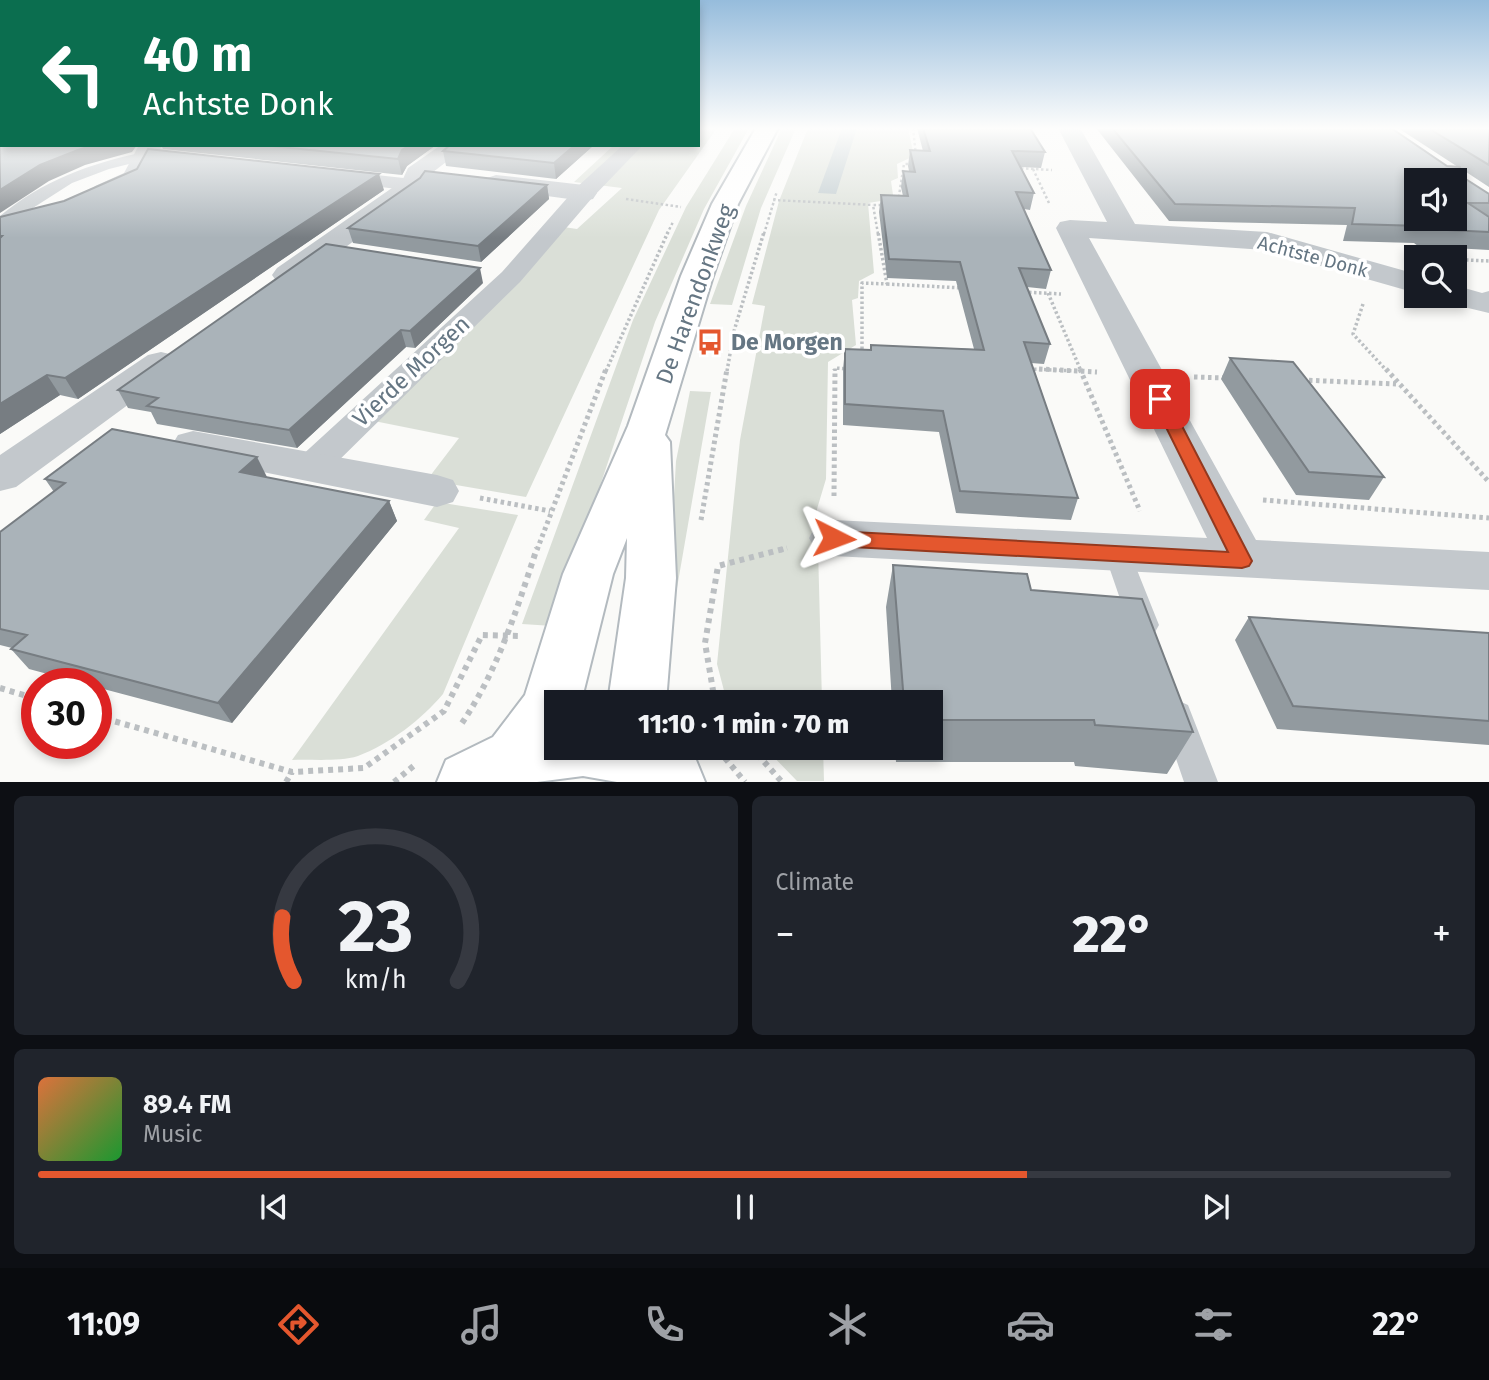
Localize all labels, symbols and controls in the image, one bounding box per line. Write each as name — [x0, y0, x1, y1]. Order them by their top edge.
text: 40 m — [143, 25, 252, 84]
icon: left — [28, 28, 119, 119]
text: Achtste Donk — [143, 85, 333, 123]
map controls — [1404, 168, 1467, 308]
button: sound — [1404, 168, 1467, 231]
street label: De Harendonkweg — [649, 200, 741, 388]
street label: Achtste Donk — [1255, 231, 1371, 282]
button: search — [1404, 245, 1467, 308]
street label: Vierde Morgen — [347, 310, 475, 432]
bus stop icon: De Morgen — [695, 327, 725, 357]
place label: De Morgen — [731, 328, 843, 356]
pin — [1130, 369, 1190, 429]
icon: arrive — [1141, 380, 1179, 418]
position arrow — [797, 501, 871, 575]
speed limit sign: 30 — [21, 668, 112, 759]
text: 11:10 · 1 min · 70 m — [638, 709, 849, 740]
text: Climate — [776, 868, 854, 896]
text: 23 — [338, 884, 413, 971]
text: 22° — [1073, 903, 1154, 966]
text: − — [776, 911, 795, 957]
text: + — [1432, 911, 1451, 957]
text: km/h — [345, 965, 407, 995]
text: 89.4 FM — [143, 1089, 231, 1120]
text: Music — [143, 1120, 203, 1148]
icon: previous — [255, 1188, 293, 1226]
icon: pause — [726, 1188, 764, 1226]
icon: next — [1197, 1188, 1235, 1226]
icon: directions — [274, 1300, 323, 1349]
icon: music — [457, 1300, 506, 1349]
icon: phone — [640, 1300, 689, 1349]
icon: climate — [823, 1300, 872, 1349]
icon: car — [1006, 1300, 1055, 1349]
icon: filters — [1189, 1300, 1238, 1349]
text: 11:09 — [67, 1305, 140, 1343]
text: 22° — [1372, 1305, 1422, 1343]

